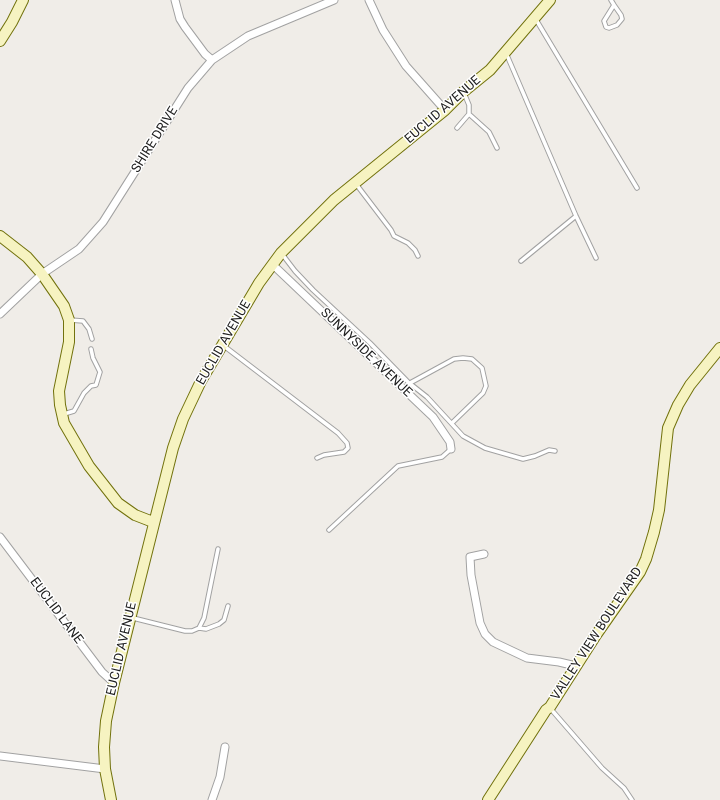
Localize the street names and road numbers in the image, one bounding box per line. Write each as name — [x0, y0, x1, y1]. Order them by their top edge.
street label: EUCLID AVENUE — [402, 73, 484, 147]
street label: SHIRE DRIVE — [129, 104, 181, 176]
street label: EUCLID AVENUE — [193, 298, 255, 388]
street label: SUNNYSIDE AVENUE — [317, 305, 415, 401]
street label: VALLEY VIEW BOULEVARD — [548, 565, 646, 703]
street label: EUCLID LANE — [26, 575, 86, 647]
street label: EUCLID AVENUE — [104, 601, 140, 697]

